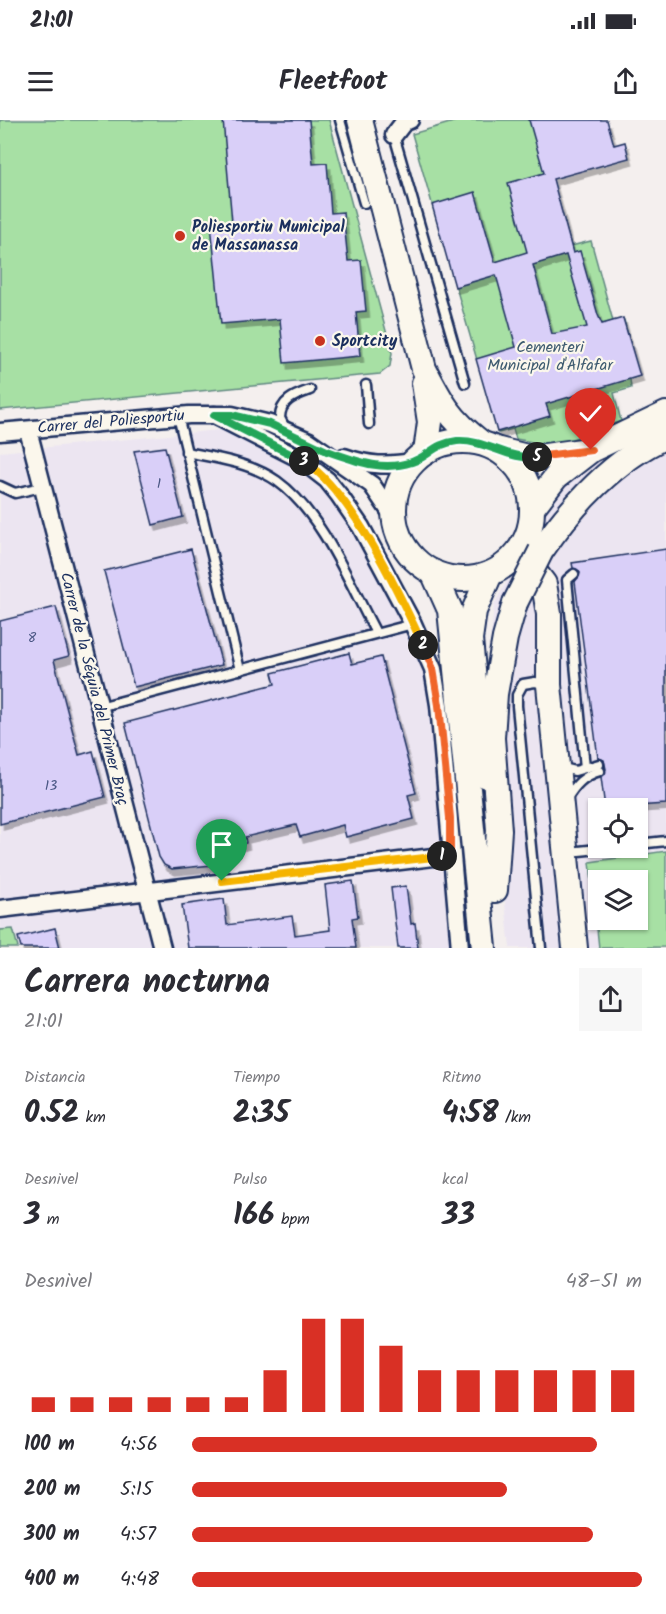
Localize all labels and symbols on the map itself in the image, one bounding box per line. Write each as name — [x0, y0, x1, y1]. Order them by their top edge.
place label: Poliesportiu Municipal de Massanassa — [192, 215, 345, 258]
marker: Poliesportiu Municipal de Massanassa — [173, 229, 187, 243]
place label: Sportcity — [332, 329, 398, 354]
marker: Sportcity — [313, 334, 327, 348]
park label: Cementeri Municipal d'Alfafar — [487, 335, 614, 378]
pin — [565, 388, 616, 450]
street label: Carrer del Poliesportiu — [36, 403, 186, 441]
pin: 5 — [522, 442, 552, 472]
pin: 3 — [289, 446, 319, 476]
house number: 1 — [157, 473, 161, 495]
street label: Carrer de la Séquia del Primer Braç — [53, 570, 135, 808]
house number: 8 — [28, 627, 37, 649]
pin: 2 — [408, 630, 438, 660]
house number: 13 — [45, 775, 57, 797]
pin — [196, 819, 247, 881]
pin: 1 — [427, 841, 457, 871]

